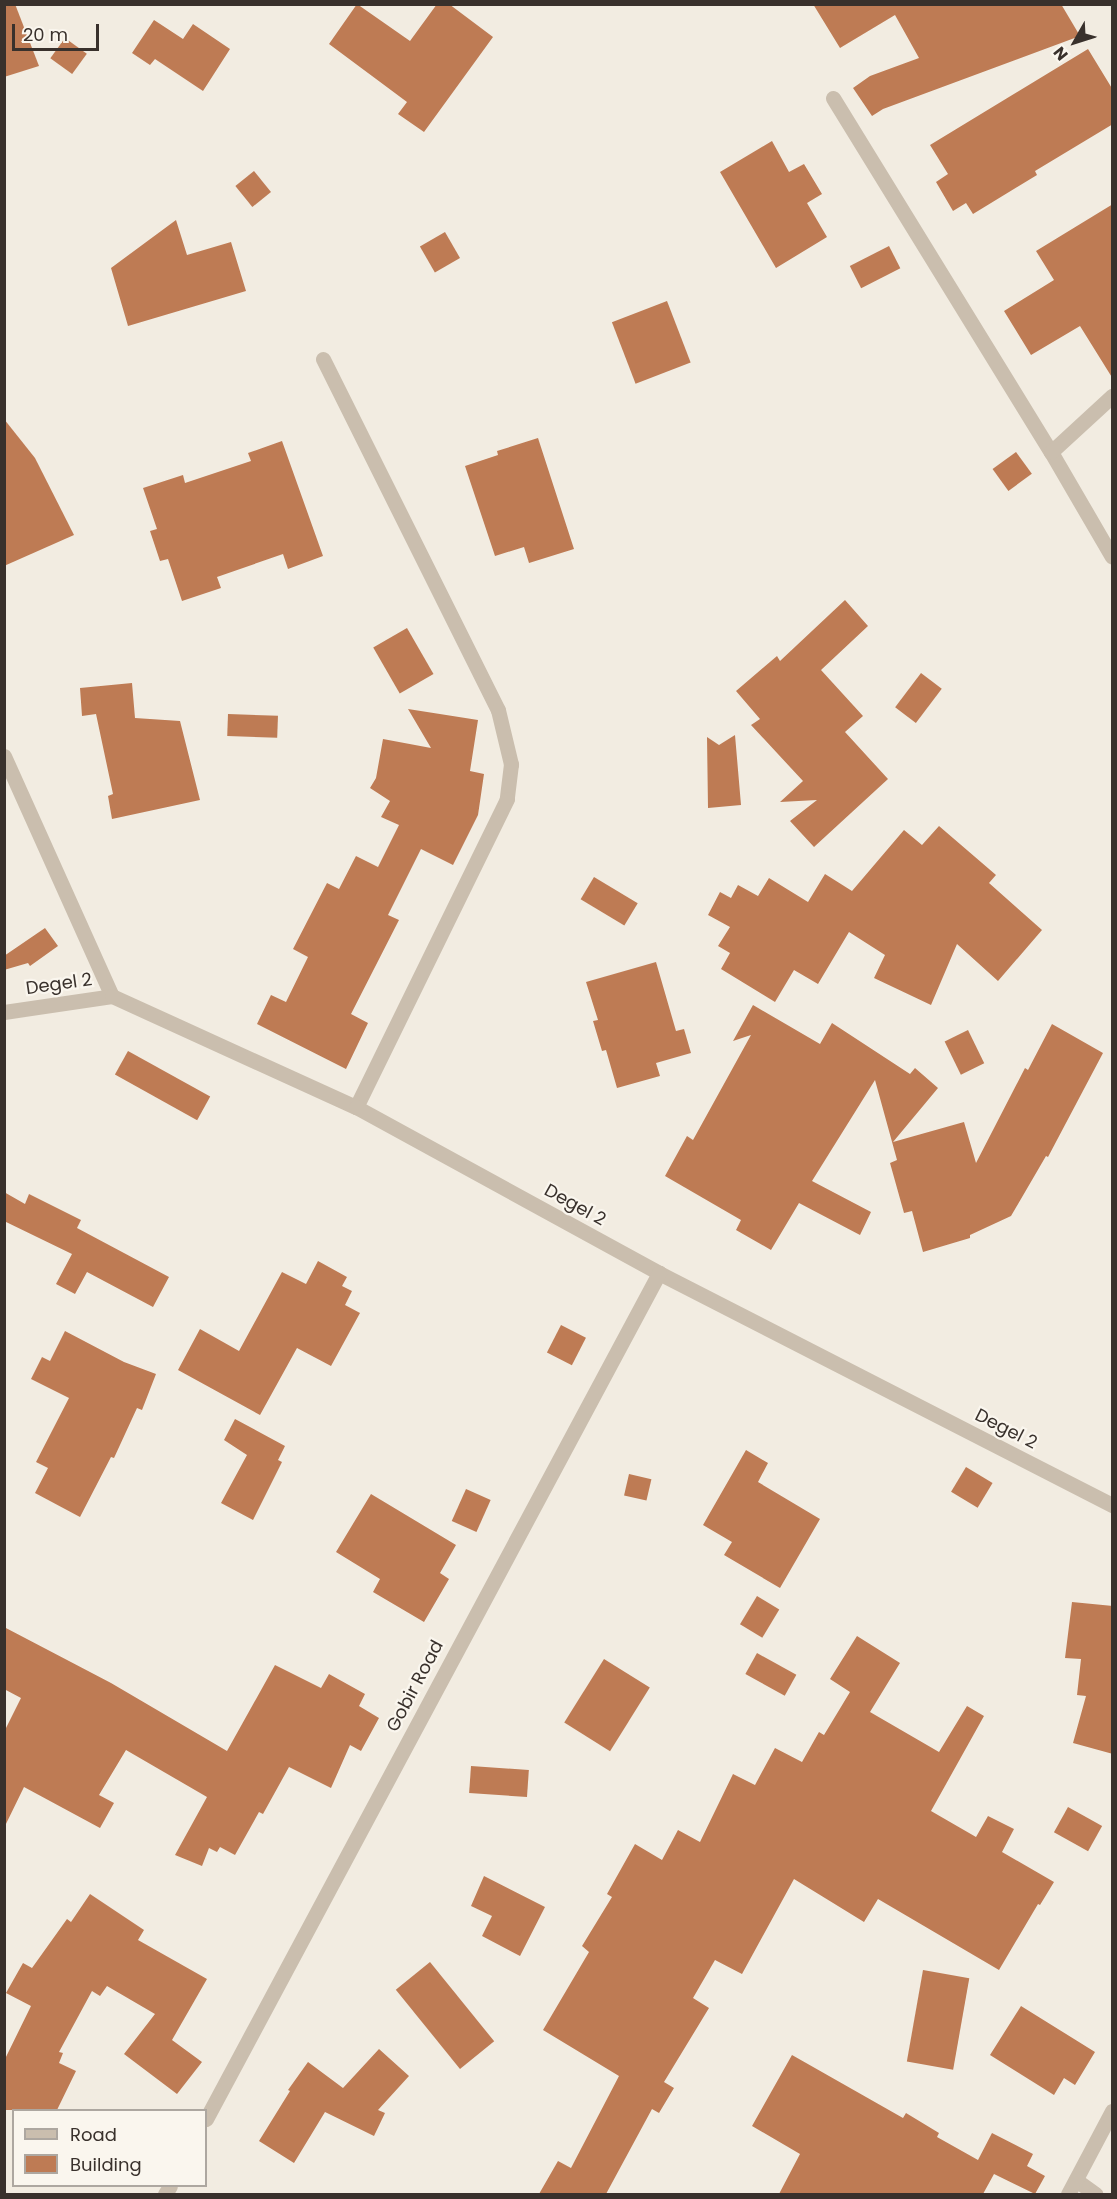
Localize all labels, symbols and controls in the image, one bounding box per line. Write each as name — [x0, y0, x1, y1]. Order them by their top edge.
scale bar — [15, 12, 102, 50]
north arrow — [1045, 12, 1105, 72]
text: 20 m — [23, 22, 68, 47]
text: N — [1048, 42, 1073, 66]
street label: Degel 2 — [24, 969, 94, 999]
street label: Degel 2 — [541, 1179, 609, 1231]
street label: Degel 2 — [971, 1404, 1041, 1454]
street label: Gobir Road — [382, 1637, 448, 1735]
legend — [12, 2109, 207, 2187]
text: Road — [70, 2122, 117, 2147]
text: Building — [70, 2152, 142, 2177]

